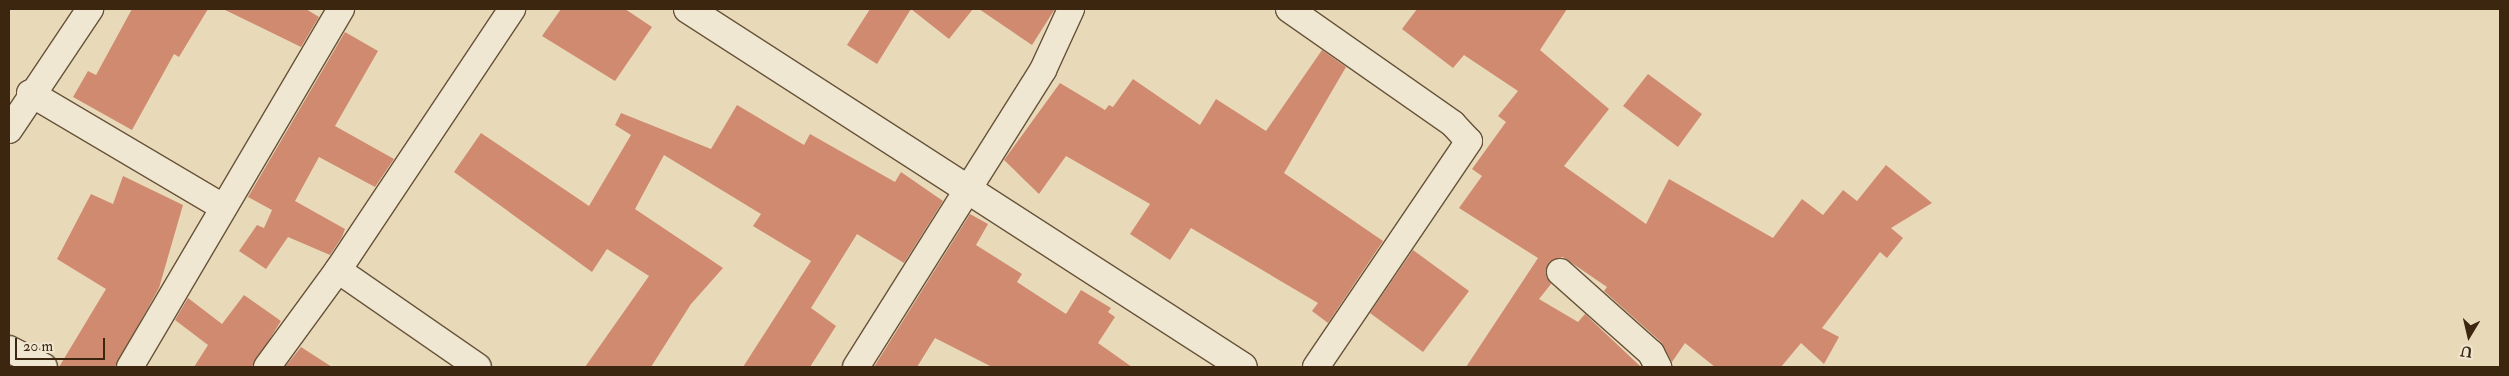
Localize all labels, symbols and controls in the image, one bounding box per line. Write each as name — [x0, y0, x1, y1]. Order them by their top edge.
north arrow — [2444, 311, 2494, 361]
scale bar — [18, 328, 108, 360]
text: 20 m — [23, 337, 53, 356]
text: U — [2459, 342, 2474, 361]

